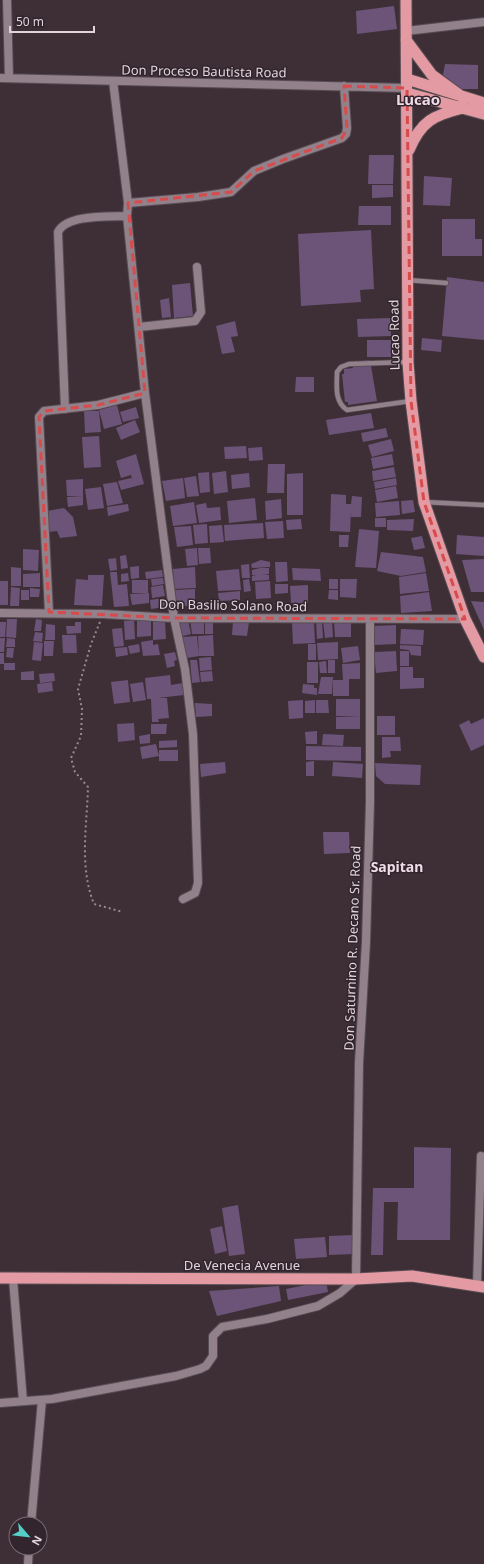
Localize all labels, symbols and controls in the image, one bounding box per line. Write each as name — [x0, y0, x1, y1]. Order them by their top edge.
scale bar — [10, 8, 94, 34]
text: 50 m — [16, 13, 44, 30]
street label: Don Proceso Bautista Road — [121, 61, 287, 81]
district label: Lucao — [396, 89, 440, 109]
street label: Lucao Road — [384, 299, 404, 371]
street label: Don Basilio Solano Road — [159, 595, 307, 615]
street label: Don Saturnino R. Decano Sr. Road — [339, 845, 365, 1051]
district label: Sapitan — [371, 857, 423, 876]
street label: De Venecia Avenue — [184, 1256, 300, 1274]
north arrow — [8, 1516, 48, 1556]
text: N — [29, 1533, 46, 1548]

